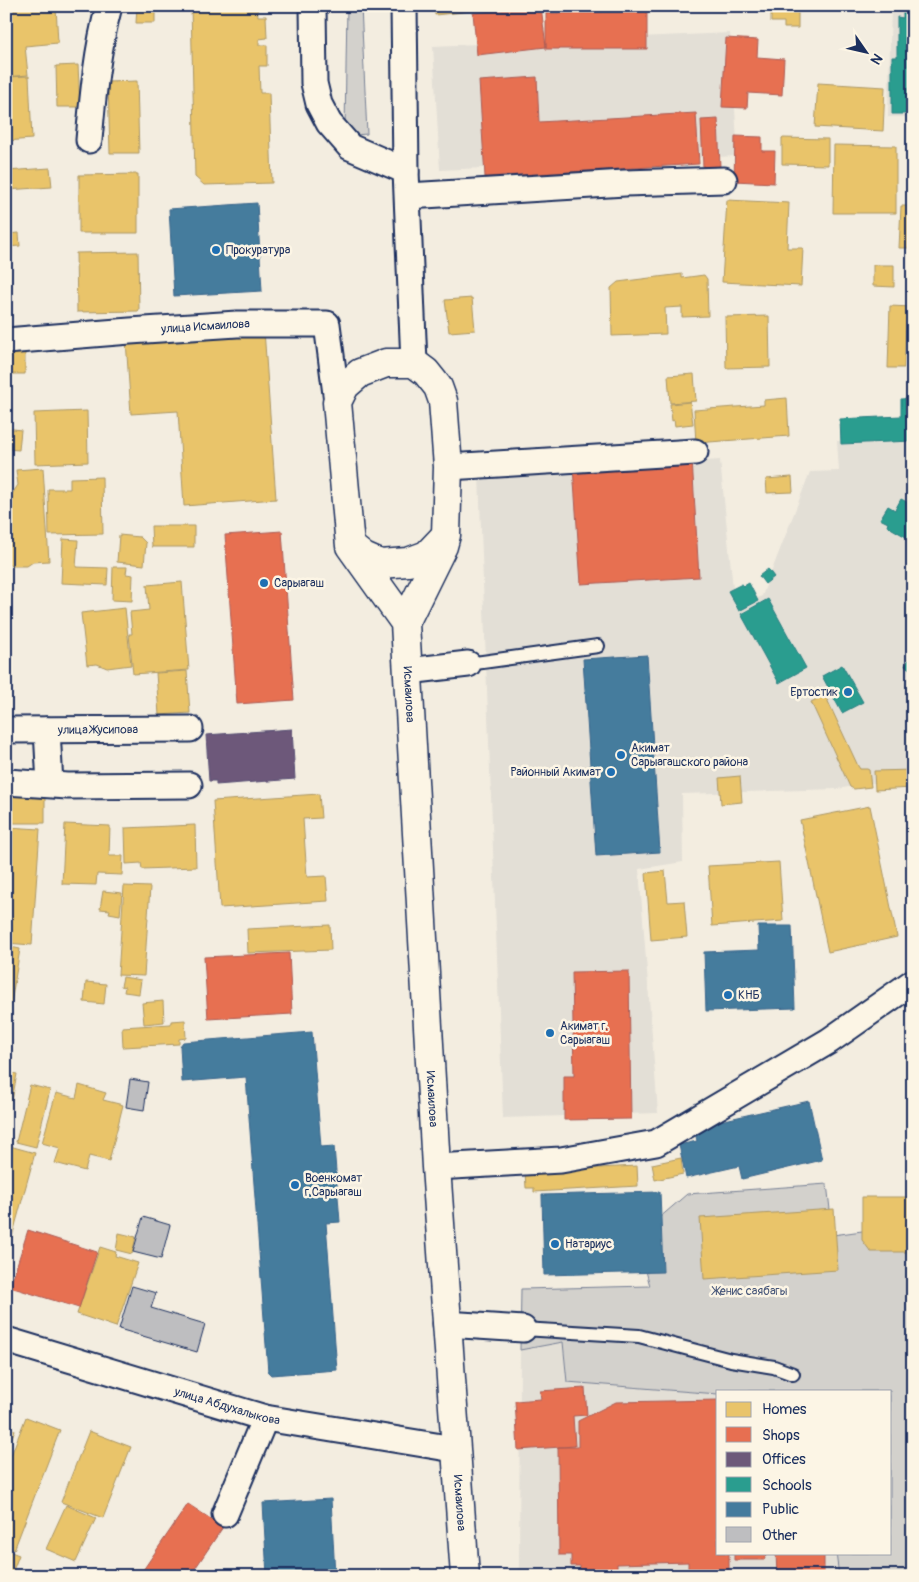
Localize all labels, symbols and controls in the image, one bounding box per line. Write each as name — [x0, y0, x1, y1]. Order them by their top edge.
north arrow — [842, 28, 892, 78]
text: N — [867, 50, 886, 68]
place label: Прокуратура — [226, 243, 291, 258]
marker: Прокуратура — [210, 244, 222, 256]
street label: улица Исмаилова — [160, 317, 250, 337]
place label: Сарыагаш — [274, 576, 324, 591]
marker: Сарыагаш — [258, 577, 270, 589]
street label: Исмаилова — [399, 666, 418, 724]
place label: Ертостик — [790, 685, 838, 700]
marker: Ертостик — [842, 686, 854, 698]
street label: улица Жусипова — [57, 722, 139, 738]
place label: Акимат Сарыагашского района — [631, 741, 748, 770]
marker: Акимат Сарыагашского района — [615, 749, 627, 761]
place label: Районный Акимат — [510, 765, 601, 780]
marker: Районный Акимат — [605, 766, 617, 778]
place label: КНБ — [738, 988, 760, 1003]
marker: КНБ — [722, 989, 734, 1001]
place label: Акимат г. Сарыагаш — [560, 1019, 610, 1048]
marker: Акимат г. Сарыагаш — [544, 1027, 556, 1039]
street label: Исмаилова — [423, 1070, 441, 1128]
place label: Военкомат г.Сарыагаш — [305, 1171, 362, 1200]
marker: Военкомат г.Сарыагаш — [289, 1179, 301, 1191]
place label: Натариус — [565, 1237, 612, 1252]
marker: Натариус — [549, 1238, 561, 1250]
park label: Женис саябагы — [711, 1284, 788, 1299]
street label: улица Абдухалыкова — [172, 1384, 282, 1428]
legend — [716, 1390, 892, 1554]
text: Homes — [762, 1400, 807, 1419]
text: Shops — [762, 1426, 800, 1445]
text: Offices — [762, 1450, 806, 1469]
street label: Исмаилова — [450, 1474, 469, 1532]
text: Schools — [762, 1476, 812, 1495]
text: Public — [762, 1500, 799, 1519]
text: Other — [762, 1526, 798, 1545]

